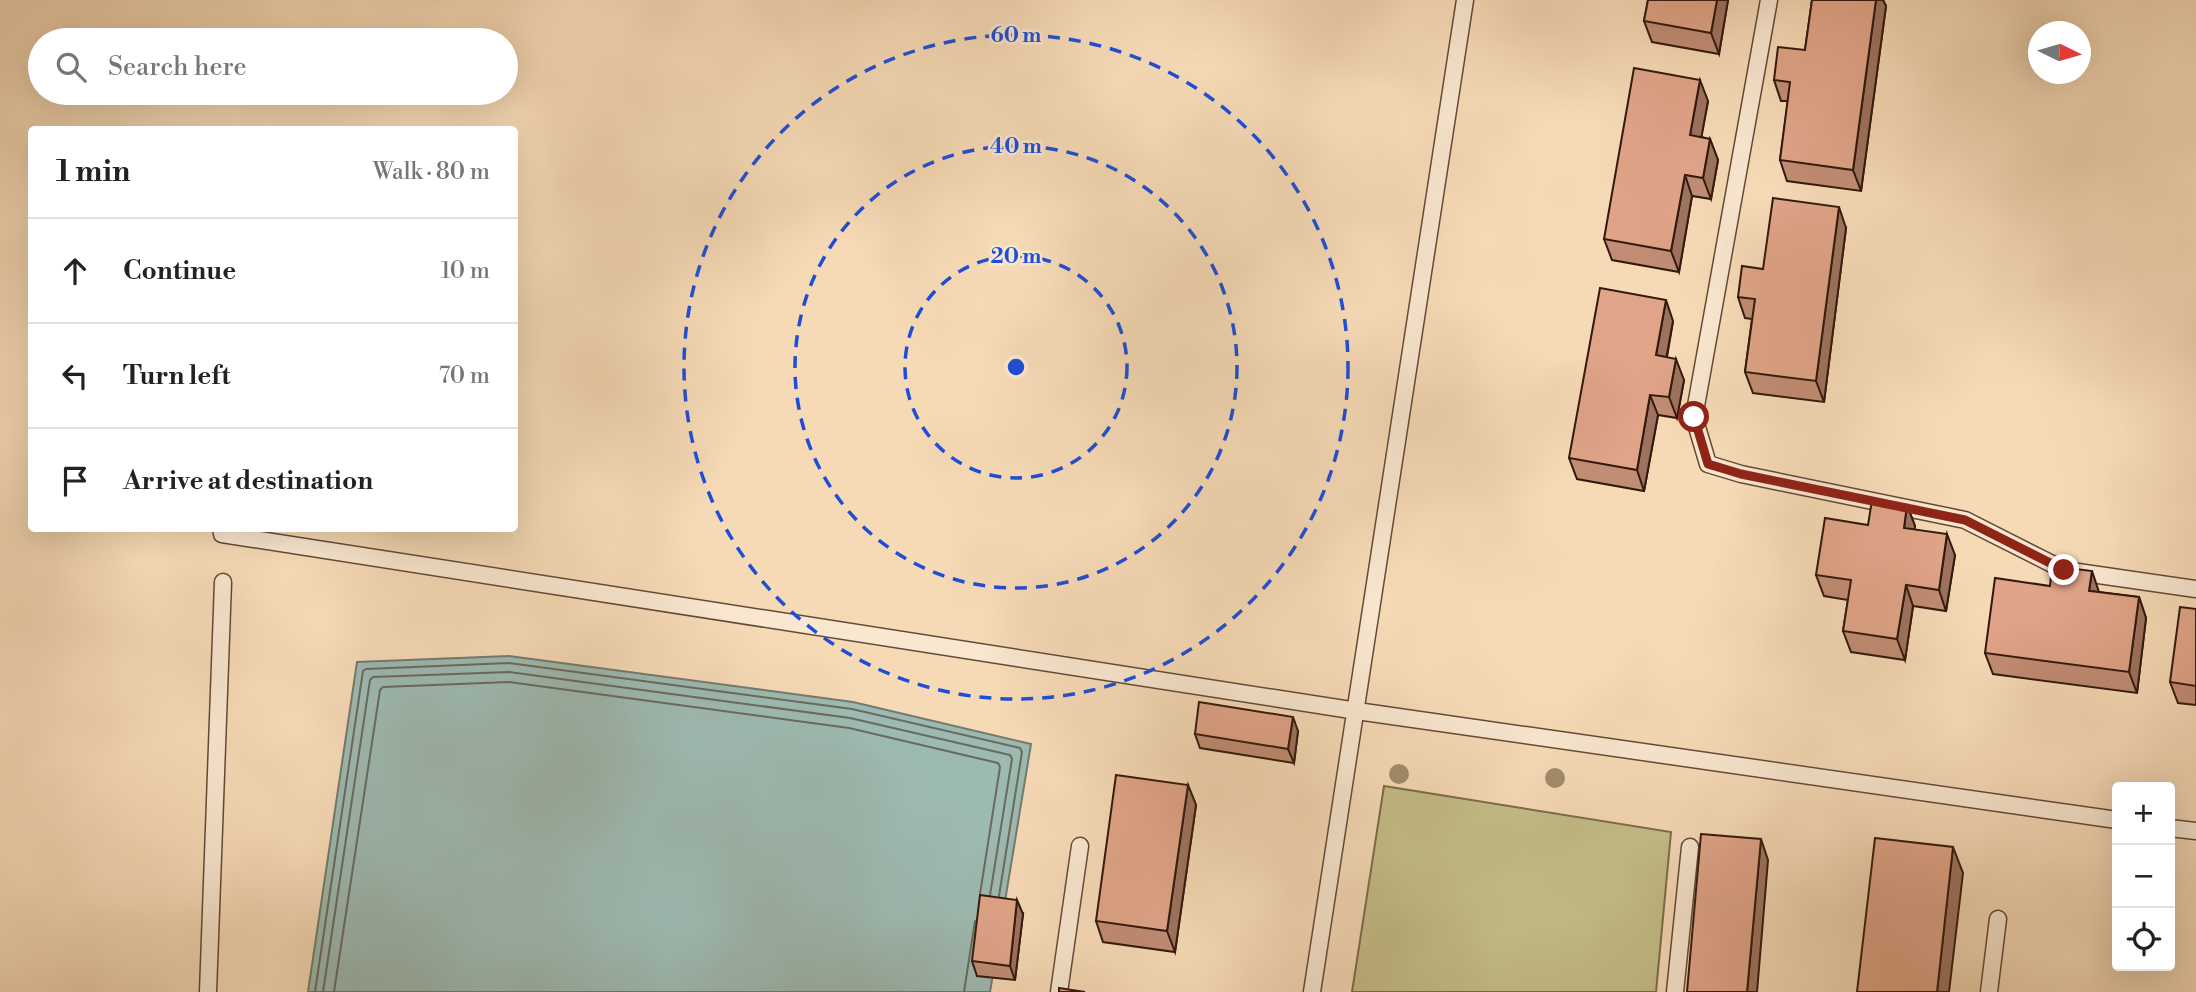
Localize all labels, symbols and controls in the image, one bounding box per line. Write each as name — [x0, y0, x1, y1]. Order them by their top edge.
north arrow — [2028, 21, 2091, 84]
text: 60 m — [991, 23, 1041, 49]
search box — [28, 28, 518, 105]
icon: search — [52, 48, 90, 86]
text: Search here — [108, 51, 247, 83]
text: 40 m — [990, 134, 1042, 160]
text: 1 min — [56, 153, 131, 191]
text: Walk · 80 m — [373, 158, 490, 186]
text: 20 m — [991, 244, 1041, 270]
icon: ahead — [56, 252, 94, 290]
text: Continue — [123, 255, 236, 287]
text: 10 m — [441, 257, 490, 285]
centre of rings — [1004, 355, 1028, 379]
icon: left — [56, 357, 94, 395]
text: Turn left — [123, 360, 231, 392]
text: 70 m — [439, 362, 490, 390]
route start — [1678, 401, 1709, 432]
icon: arrive — [56, 462, 94, 500]
text: Arrive at destination — [123, 465, 373, 497]
route end — [2048, 554, 2079, 585]
map controls — [2112, 782, 2175, 971]
button: + — [2112, 782, 2175, 845]
button: − — [2112, 845, 2175, 908]
button: locate — [2112, 908, 2175, 971]

